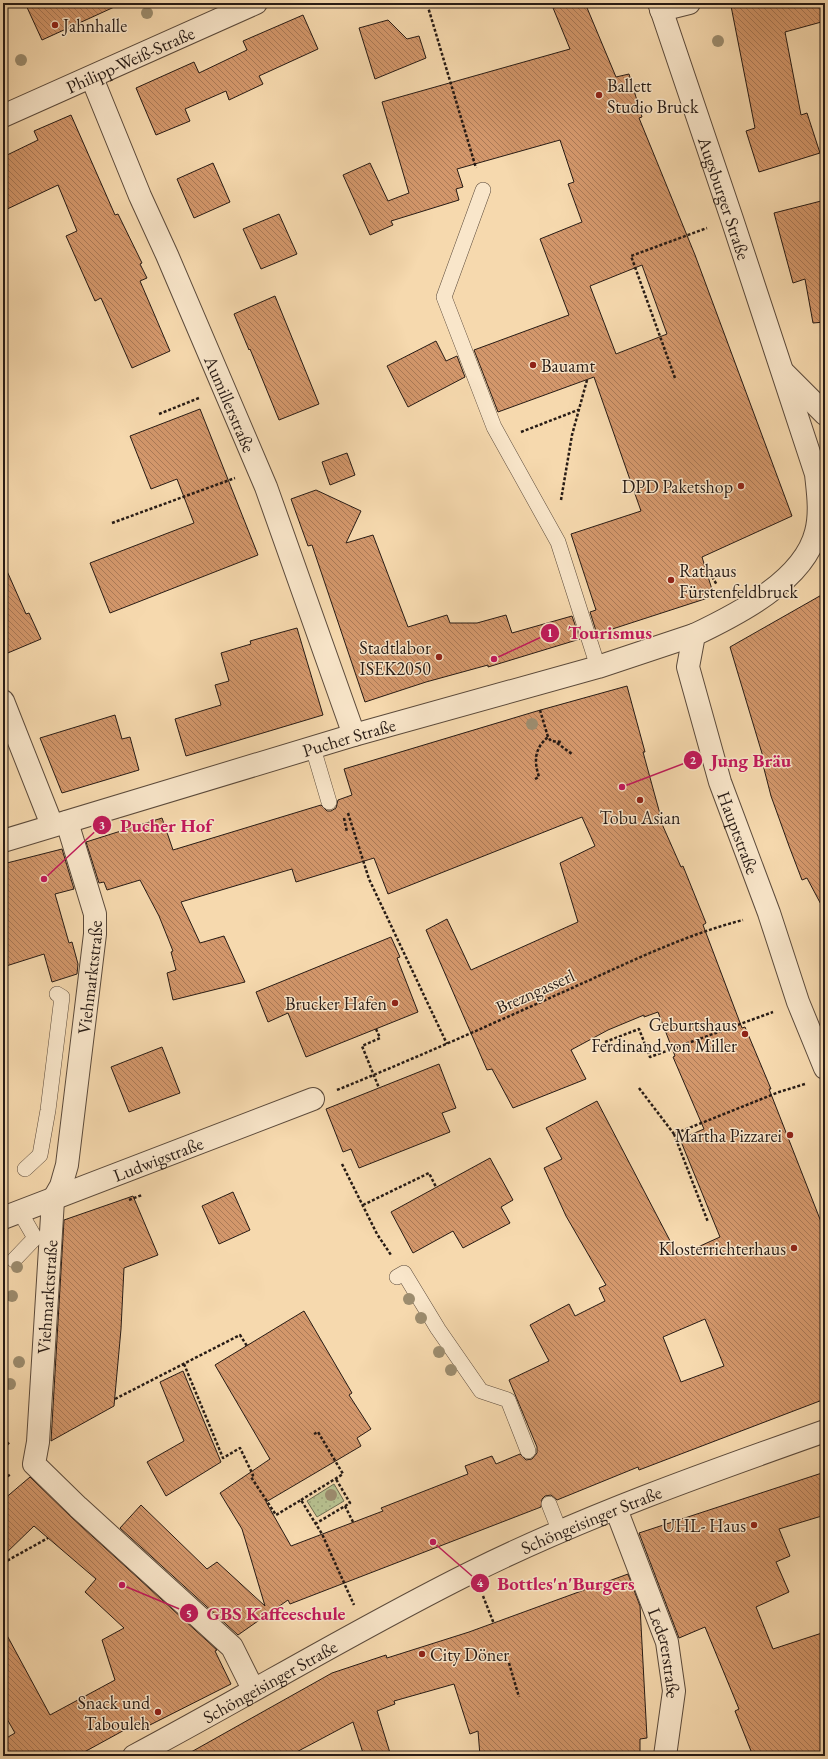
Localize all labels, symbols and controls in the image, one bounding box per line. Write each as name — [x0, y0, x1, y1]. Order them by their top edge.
place label: Jahnhalle — [61, 14, 127, 37]
marker: Jahnhalle — [50, 20, 60, 30]
street label: Philipp-Weiß-Straße — [62, 21, 198, 98]
place label: Ballett Studio Bruck — [607, 74, 699, 118]
marker: Ballett Studio Bruck — [594, 90, 604, 100]
street label: Augsburger Straße — [693, 133, 756, 263]
street label: Aumillerstraße — [199, 351, 261, 456]
place label: Bauamt — [541, 354, 595, 377]
marker: Bauamt — [528, 360, 538, 370]
place label: DPD Paketshop — [622, 475, 733, 498]
marker: DPD Paketshop — [736, 481, 746, 491]
place label: Rathaus Fürstenfeldbruck — [679, 559, 799, 603]
marker: Rathaus Fürstenfeldbruck — [666, 575, 676, 585]
callout: Tourismus — [540, 617, 660, 648]
text: Tourismus — [568, 620, 652, 645]
text: 1 — [547, 625, 553, 641]
place label: Stadtlabor ISEK2050 — [359, 636, 431, 680]
marker: Stadtlabor ISEK2050 — [434, 652, 444, 662]
street label: Pucher Straße — [299, 713, 398, 762]
callout: Jung Bräu — [683, 744, 799, 775]
text: Jung Bräu — [709, 748, 792, 773]
text: 2 — [690, 752, 697, 768]
street label: Hauptstraße — [713, 788, 765, 877]
marker: Tobu Asian — [635, 795, 645, 805]
place label: Tobu Asian — [600, 806, 681, 829]
callout: Pucher Hof — [92, 810, 220, 841]
text: Pucher Hof — [120, 813, 214, 838]
text: 3 — [99, 817, 105, 833]
street label: Viehmarktstraße — [71, 920, 107, 1036]
street label: Brezngasserl — [492, 963, 578, 1019]
place label: Brucker Hafen — [285, 992, 387, 1015]
marker: Brucker Hafen — [390, 998, 400, 1008]
place label: Geburtshaus Ferdinand von Miller — [591, 1013, 737, 1057]
marker: Geburtshaus Ferdinand von Miller — [740, 1029, 750, 1039]
place label: Martha Pizzarei — [675, 1124, 783, 1147]
marker: Martha Pizzarei — [785, 1130, 795, 1140]
street label: Ludwigstraße — [110, 1131, 206, 1186]
place label: Klosterrichterhaus — [659, 1237, 786, 1260]
street label: Viehmarktstraße — [32, 1239, 62, 1355]
marker: Klosterrichterhaus — [789, 1243, 799, 1253]
street label: Schöngeisinger Straße — [517, 1480, 665, 1559]
place label: UHL- Haus — [662, 1514, 746, 1537]
marker: UHL- Haus — [749, 1520, 759, 1530]
callout: Bottles'n'Burgers — [470, 1567, 643, 1598]
text: Bottles'n'Burgers — [497, 1571, 635, 1596]
text: 4 — [477, 1575, 484, 1591]
callout: GBS Kaffeeschule — [179, 1598, 354, 1629]
text: GBS Kaffeeschule — [207, 1601, 345, 1626]
street label: Ledererstraße — [643, 1604, 685, 1700]
text: 5 — [186, 1606, 192, 1622]
street label: Schöngeisinger Straße — [199, 1634, 341, 1728]
place label: City Döner — [430, 1643, 509, 1666]
marker: City Döner — [417, 1649, 427, 1659]
place label: Snack und Tabouleh — [77, 1691, 151, 1735]
marker: Snack und Tabouleh — [153, 1707, 163, 1717]

